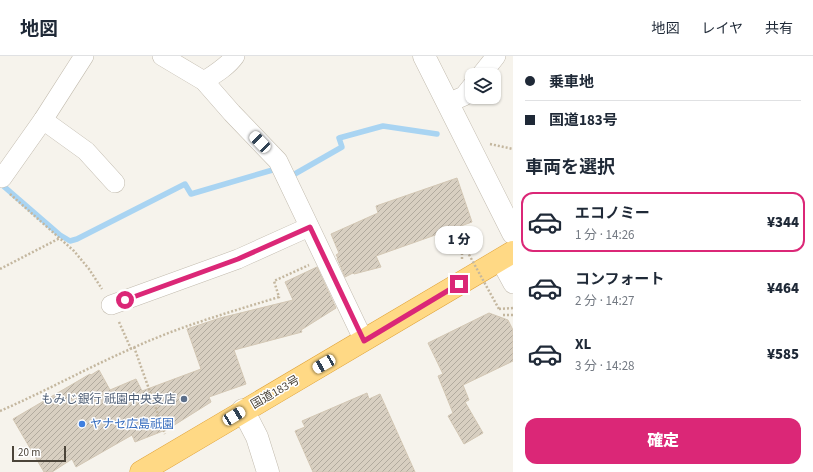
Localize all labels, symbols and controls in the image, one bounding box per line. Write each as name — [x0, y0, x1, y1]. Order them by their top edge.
text: 地図 — [20, 16, 58, 43]
text: 地図 — [651, 19, 679, 39]
text: レイヤ — [701, 19, 743, 39]
text: 共有 — [765, 19, 793, 39]
map controls — [465, 68, 501, 104]
button: layers — [465, 68, 501, 104]
text: 乗車地 — [549, 72, 594, 93]
text: 国道183号 — [549, 110, 618, 131]
car — [247, 129, 273, 155]
text: 車両を選択 — [525, 155, 615, 180]
text: エコノミー — [575, 203, 650, 224]
icon: car — [527, 204, 563, 240]
text: ¥344 — [767, 212, 799, 233]
callout: 1 分 — [435, 226, 483, 254]
text: 1 分 · 14:26 — [575, 226, 635, 244]
text: 1 分 — [448, 231, 470, 249]
text: コンフォート — [575, 269, 665, 290]
icon: car — [527, 270, 563, 306]
route end — [450, 275, 468, 293]
text: ¥464 — [767, 278, 799, 299]
route start — [116, 291, 134, 309]
text: 2 分 · 14:27 — [575, 292, 635, 310]
text: XL — [575, 334, 591, 355]
icon: car — [527, 336, 563, 372]
text: ¥585 — [767, 344, 799, 365]
car — [311, 353, 337, 375]
text: 3 分 · 14:28 — [575, 357, 635, 375]
street label: 国道183号 — [248, 372, 303, 413]
place label: もみじ銀行 祇園中央支店 — [42, 391, 176, 408]
marker: もみじ銀行 祇園中央支店 — [179, 394, 189, 404]
car — [221, 405, 247, 427]
place label: ヤナセ広島祇園 — [90, 416, 174, 433]
button: 確定 — [525, 418, 801, 464]
marker: ヤナセ広島祇園 — [77, 419, 87, 429]
scale bar — [12, 444, 66, 463]
text: 20 m — [18, 445, 40, 460]

